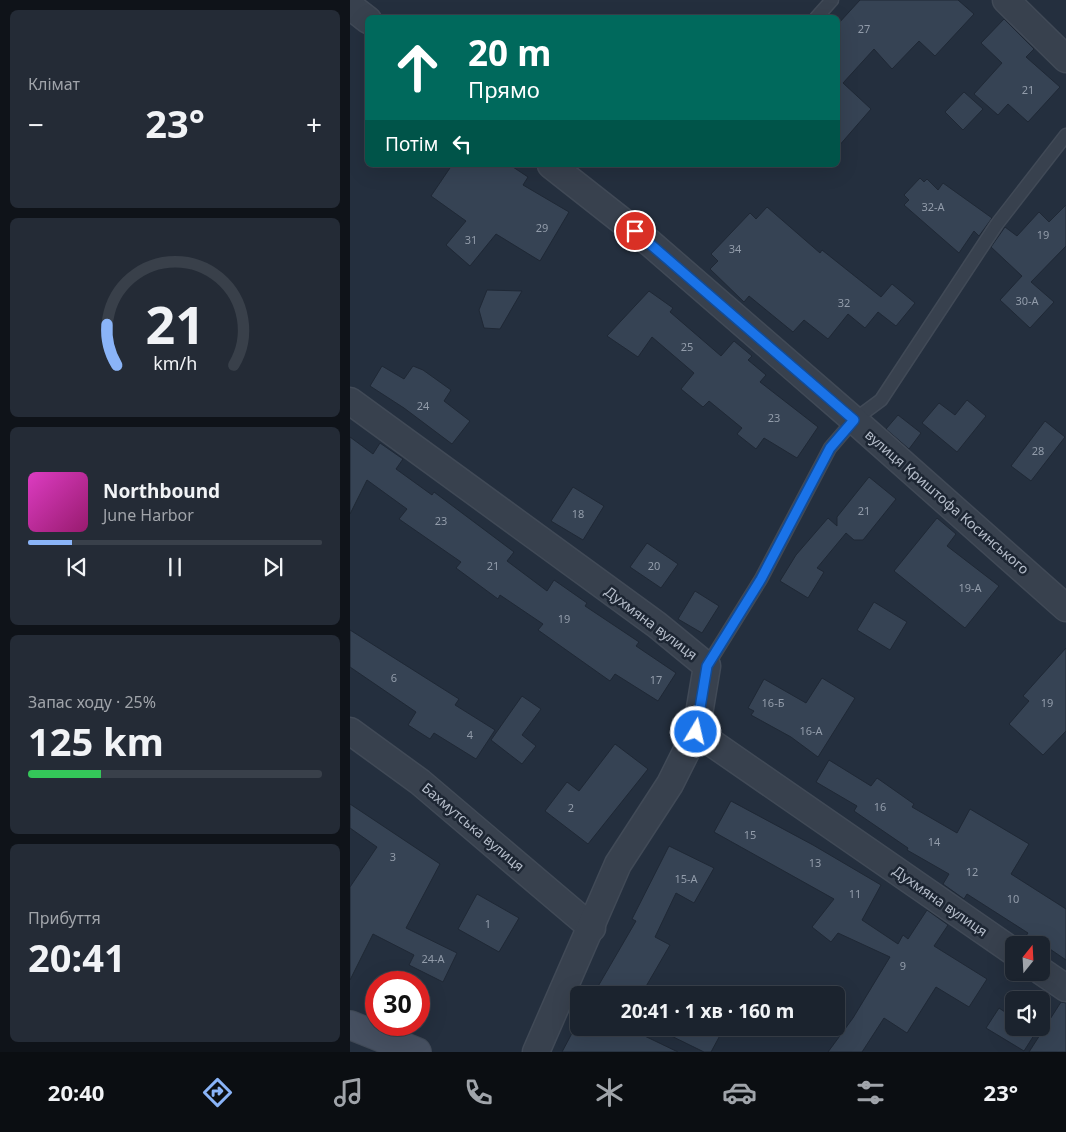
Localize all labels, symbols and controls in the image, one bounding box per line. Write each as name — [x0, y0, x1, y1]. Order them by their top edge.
house number: 27 — [858, 21, 870, 36]
text: 20 m — [468, 29, 551, 76]
icon: ahead — [385, 35, 450, 100]
text: Клімат — [28, 73, 80, 95]
text: Прямо — [468, 74, 540, 104]
house number: 21 — [1022, 82, 1034, 97]
text: 23° — [145, 97, 205, 149]
text: − — [28, 105, 44, 143]
text: + — [306, 105, 322, 143]
icon: left — [448, 130, 476, 158]
text: Потім — [385, 131, 438, 157]
house number: 32-А — [921, 199, 946, 214]
pin — [614, 210, 656, 252]
icon: arrive — [621, 217, 649, 245]
house number: 29 — [536, 220, 548, 235]
house number: 19 — [1037, 227, 1049, 242]
house number: 31 — [465, 232, 477, 247]
house number: 34 — [729, 241, 742, 256]
text: 21 — [145, 288, 205, 359]
house number: 30-А — [1015, 293, 1040, 308]
house number: 32 — [838, 295, 850, 310]
house number: 25 — [681, 339, 693, 354]
text: km/h — [153, 351, 197, 375]
house number: 24 — [417, 398, 430, 413]
house number: 23 — [768, 410, 780, 425]
street label: вулиця Криштофа Косинського — [861, 425, 1033, 578]
house number: 28 — [1032, 443, 1044, 458]
text: Northbound — [103, 478, 220, 504]
house number: 21 — [858, 503, 870, 518]
text: June Harbor — [103, 504, 194, 526]
house number: 18 — [572, 506, 584, 521]
house number: 23 — [435, 513, 447, 528]
icon: previous — [63, 553, 91, 581]
icon: pause — [161, 553, 189, 581]
icon: next — [259, 553, 287, 581]
house number: 21 — [487, 558, 499, 573]
house number: 20 — [648, 558, 660, 573]
house number: 19-А — [958, 580, 983, 595]
street label: Духмяна вулиця — [601, 581, 702, 664]
house number: 19 — [558, 611, 570, 626]
house number: 6 — [391, 670, 397, 685]
house number: 17 — [650, 672, 662, 687]
text: Запас ходу · 25% — [28, 691, 156, 713]
house number: 16-Б — [762, 695, 785, 710]
house number: 19 — [1041, 695, 1053, 710]
position arrow — [669, 705, 721, 757]
text: 125 km — [28, 715, 164, 767]
house number: 16-А — [799, 723, 824, 738]
house number: 4 — [467, 727, 474, 742]
street label: Бахмутська вулиця — [418, 778, 529, 875]
house number: 16 — [874, 799, 886, 814]
house number: 2 — [568, 800, 574, 815]
house number: 15 — [744, 827, 756, 842]
house number: 14 — [928, 834, 941, 849]
house number: 3 — [390, 849, 396, 864]
house number: 13 — [809, 855, 821, 870]
street label: Духмяна вулиця — [889, 861, 991, 940]
house number: 12 — [966, 864, 978, 879]
house number: 15-А — [674, 871, 699, 886]
house number: 11 — [849, 886, 861, 901]
house number: 10 — [1007, 891, 1019, 906]
text: Прибуття — [28, 907, 101, 929]
house number: 1 — [485, 916, 491, 931]
text: 20:41 — [28, 931, 126, 983]
north arrow — [1005, 936, 1050, 981]
map controls — [1005, 936, 1050, 1036]
house number: 24-А — [421, 951, 446, 966]
house number: 9 — [900, 958, 906, 973]
speed limit sign: 30 — [365, 971, 430, 1036]
button: sound — [1005, 991, 1050, 1036]
text: 20:41 · 1 хв · 160 m — [621, 998, 794, 1024]
icon: directions — [200, 1075, 235, 1110]
icon: music — [331, 1075, 366, 1110]
icon: phone — [461, 1075, 496, 1110]
icon: climate — [592, 1075, 627, 1110]
icon: car — [722, 1075, 757, 1110]
icon: filters — [853, 1075, 888, 1110]
text: 20:40 — [48, 1077, 104, 1107]
text: 23° — [984, 1077, 1018, 1107]

